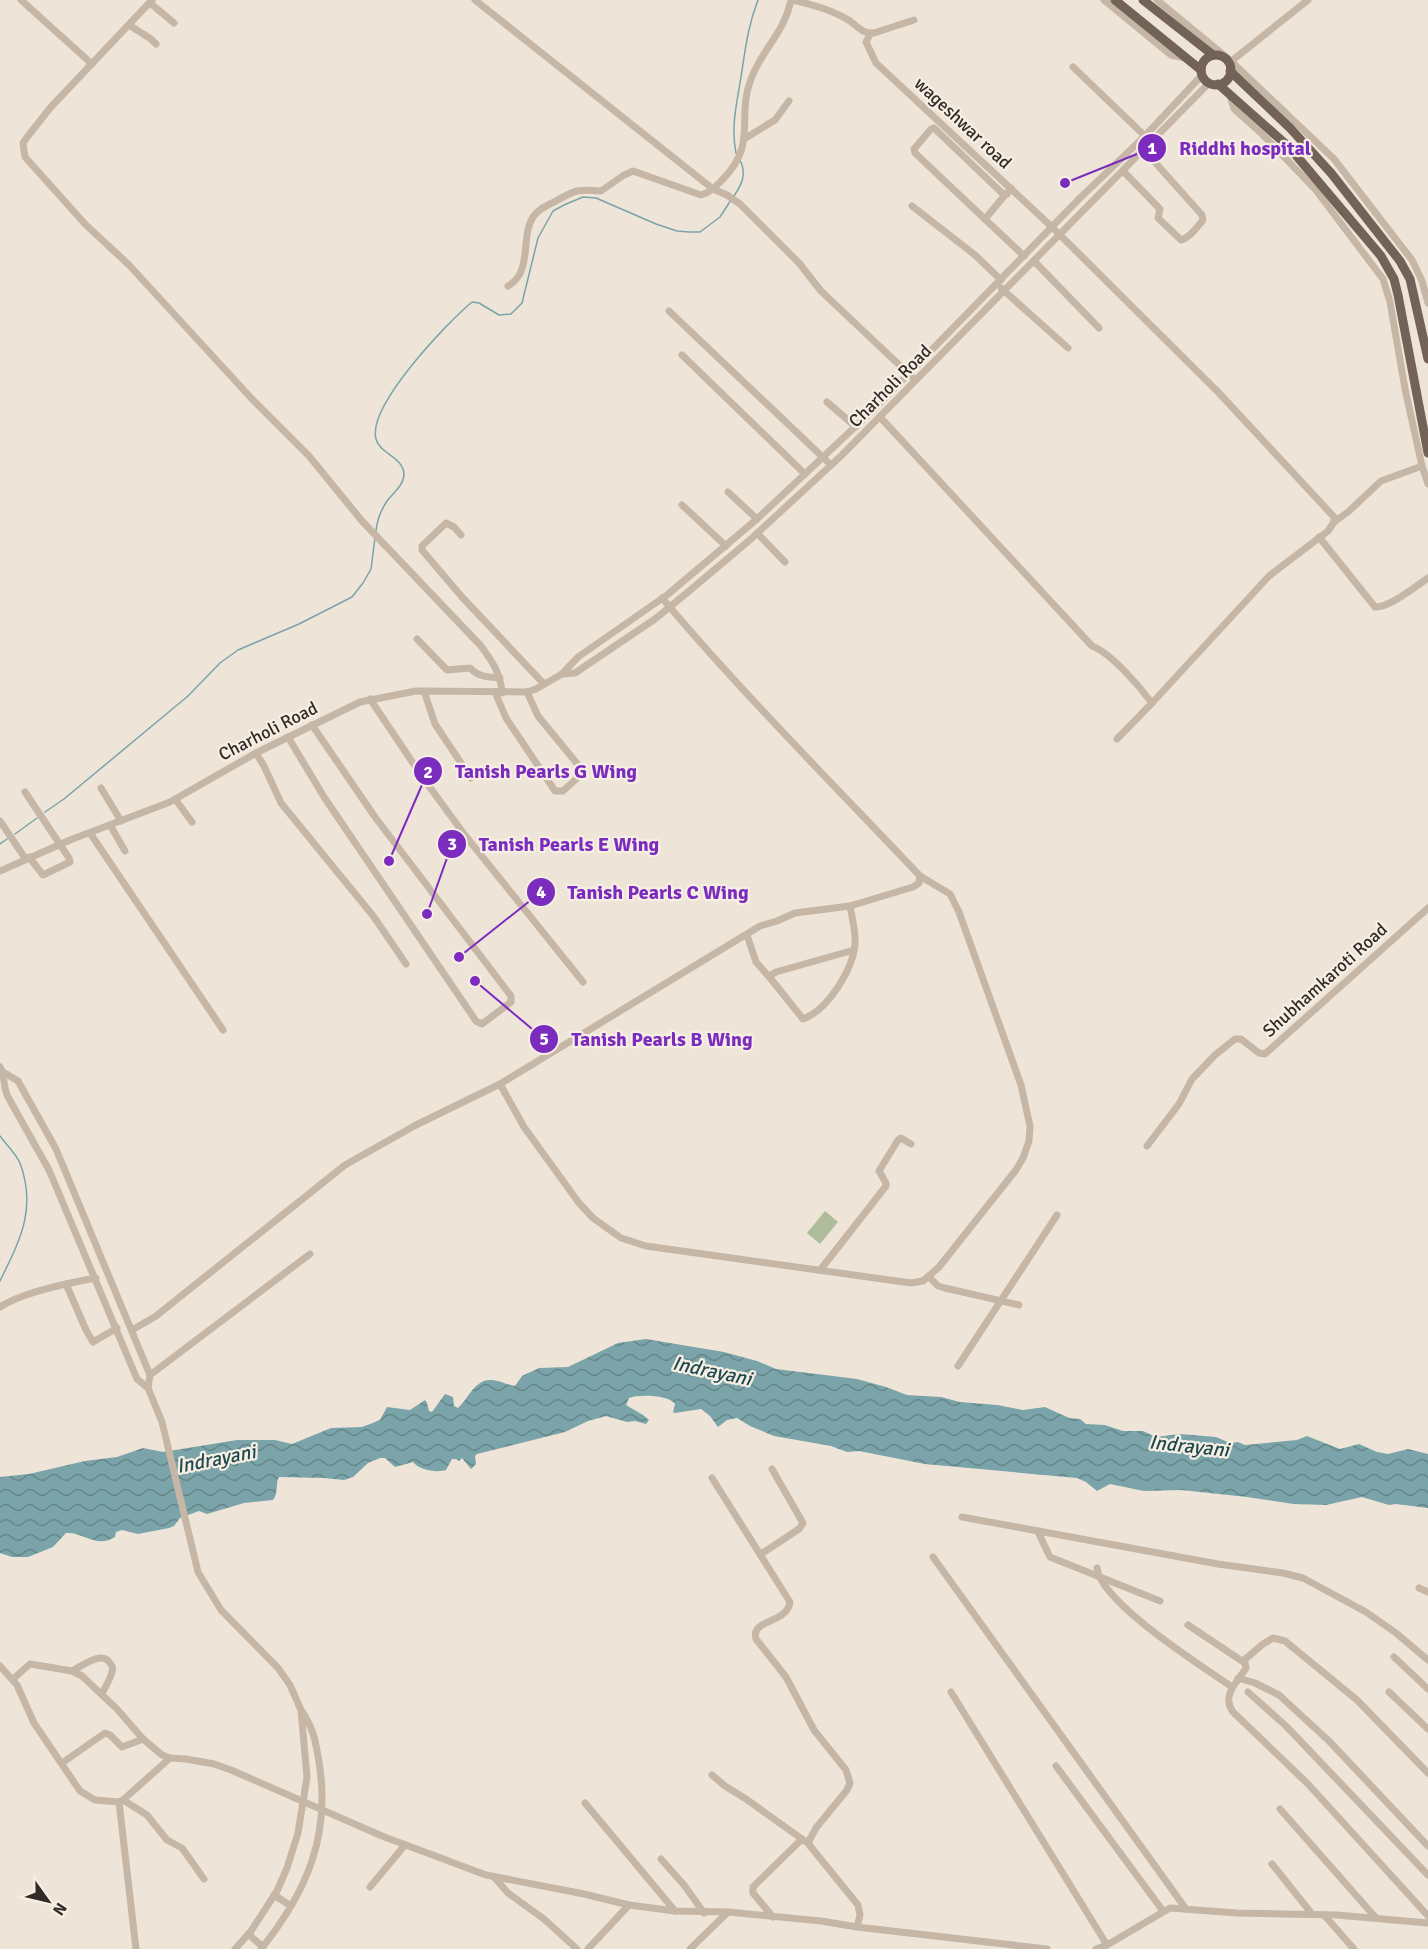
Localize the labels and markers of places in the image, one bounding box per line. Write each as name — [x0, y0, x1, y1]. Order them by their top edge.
callout: Riddhi hospital — [1137, 129, 1322, 167]
callout: Tanish Pearls G Wing — [413, 752, 650, 790]
callout: Tanish Pearls E Wing — [437, 825, 671, 863]
callout: Tanish Pearls C Wing — [526, 873, 761, 911]
callout: Tanish Pearls B Wing — [529, 1020, 765, 1058]

